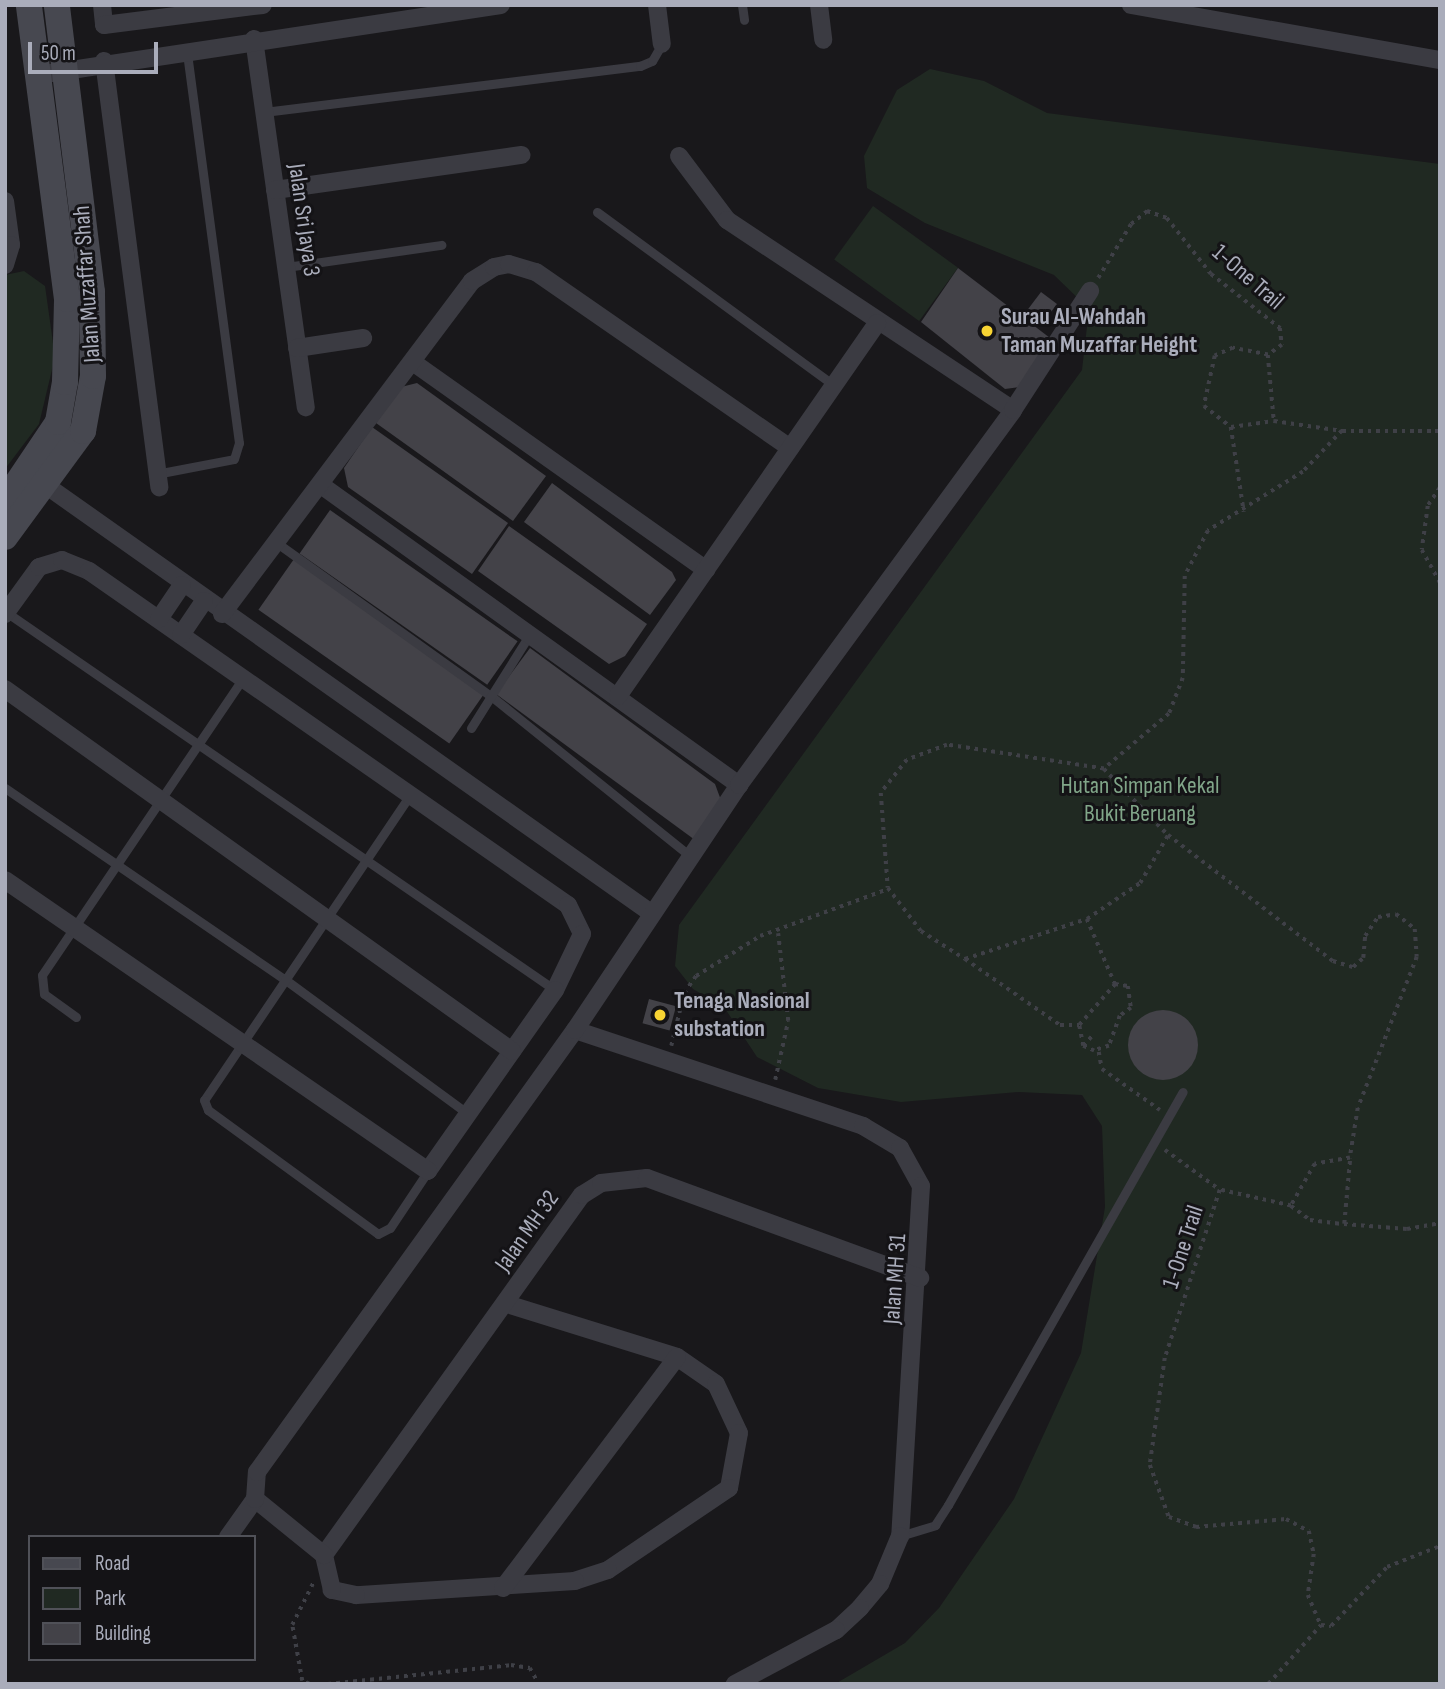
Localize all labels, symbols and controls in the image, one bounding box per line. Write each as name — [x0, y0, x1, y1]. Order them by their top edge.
scale bar — [32, 28, 161, 72]
text: 50 m — [41, 41, 76, 66]
street label: Jalan Sri Jaya 3 — [282, 162, 326, 278]
street label: Jalan Muzaffar Shah — [67, 204, 107, 364]
street label: 1-One Trail — [1206, 238, 1290, 316]
place label: Surau Al-Wahdah Taman Muzaffar Height — [1001, 303, 1197, 359]
marker: Surau Al-Wahdah Taman Muzaffar Height — [979, 323, 995, 339]
park label: Hutan Simpan Kekal Bukit Beruang — [1060, 772, 1220, 828]
place label: Tenaga Nasional substation — [674, 987, 810, 1043]
marker: Tenaga Nasional substation — [652, 1007, 668, 1023]
street label: Jalan MH 32 — [489, 1185, 565, 1277]
street label: 1-One Trail — [1156, 1202, 1210, 1292]
street label: Jalan MH 31 — [877, 1233, 913, 1325]
legend — [28, 1535, 256, 1661]
text: Road — [95, 1551, 130, 1576]
text: Park — [95, 1586, 126, 1611]
text: Building — [95, 1621, 151, 1646]

